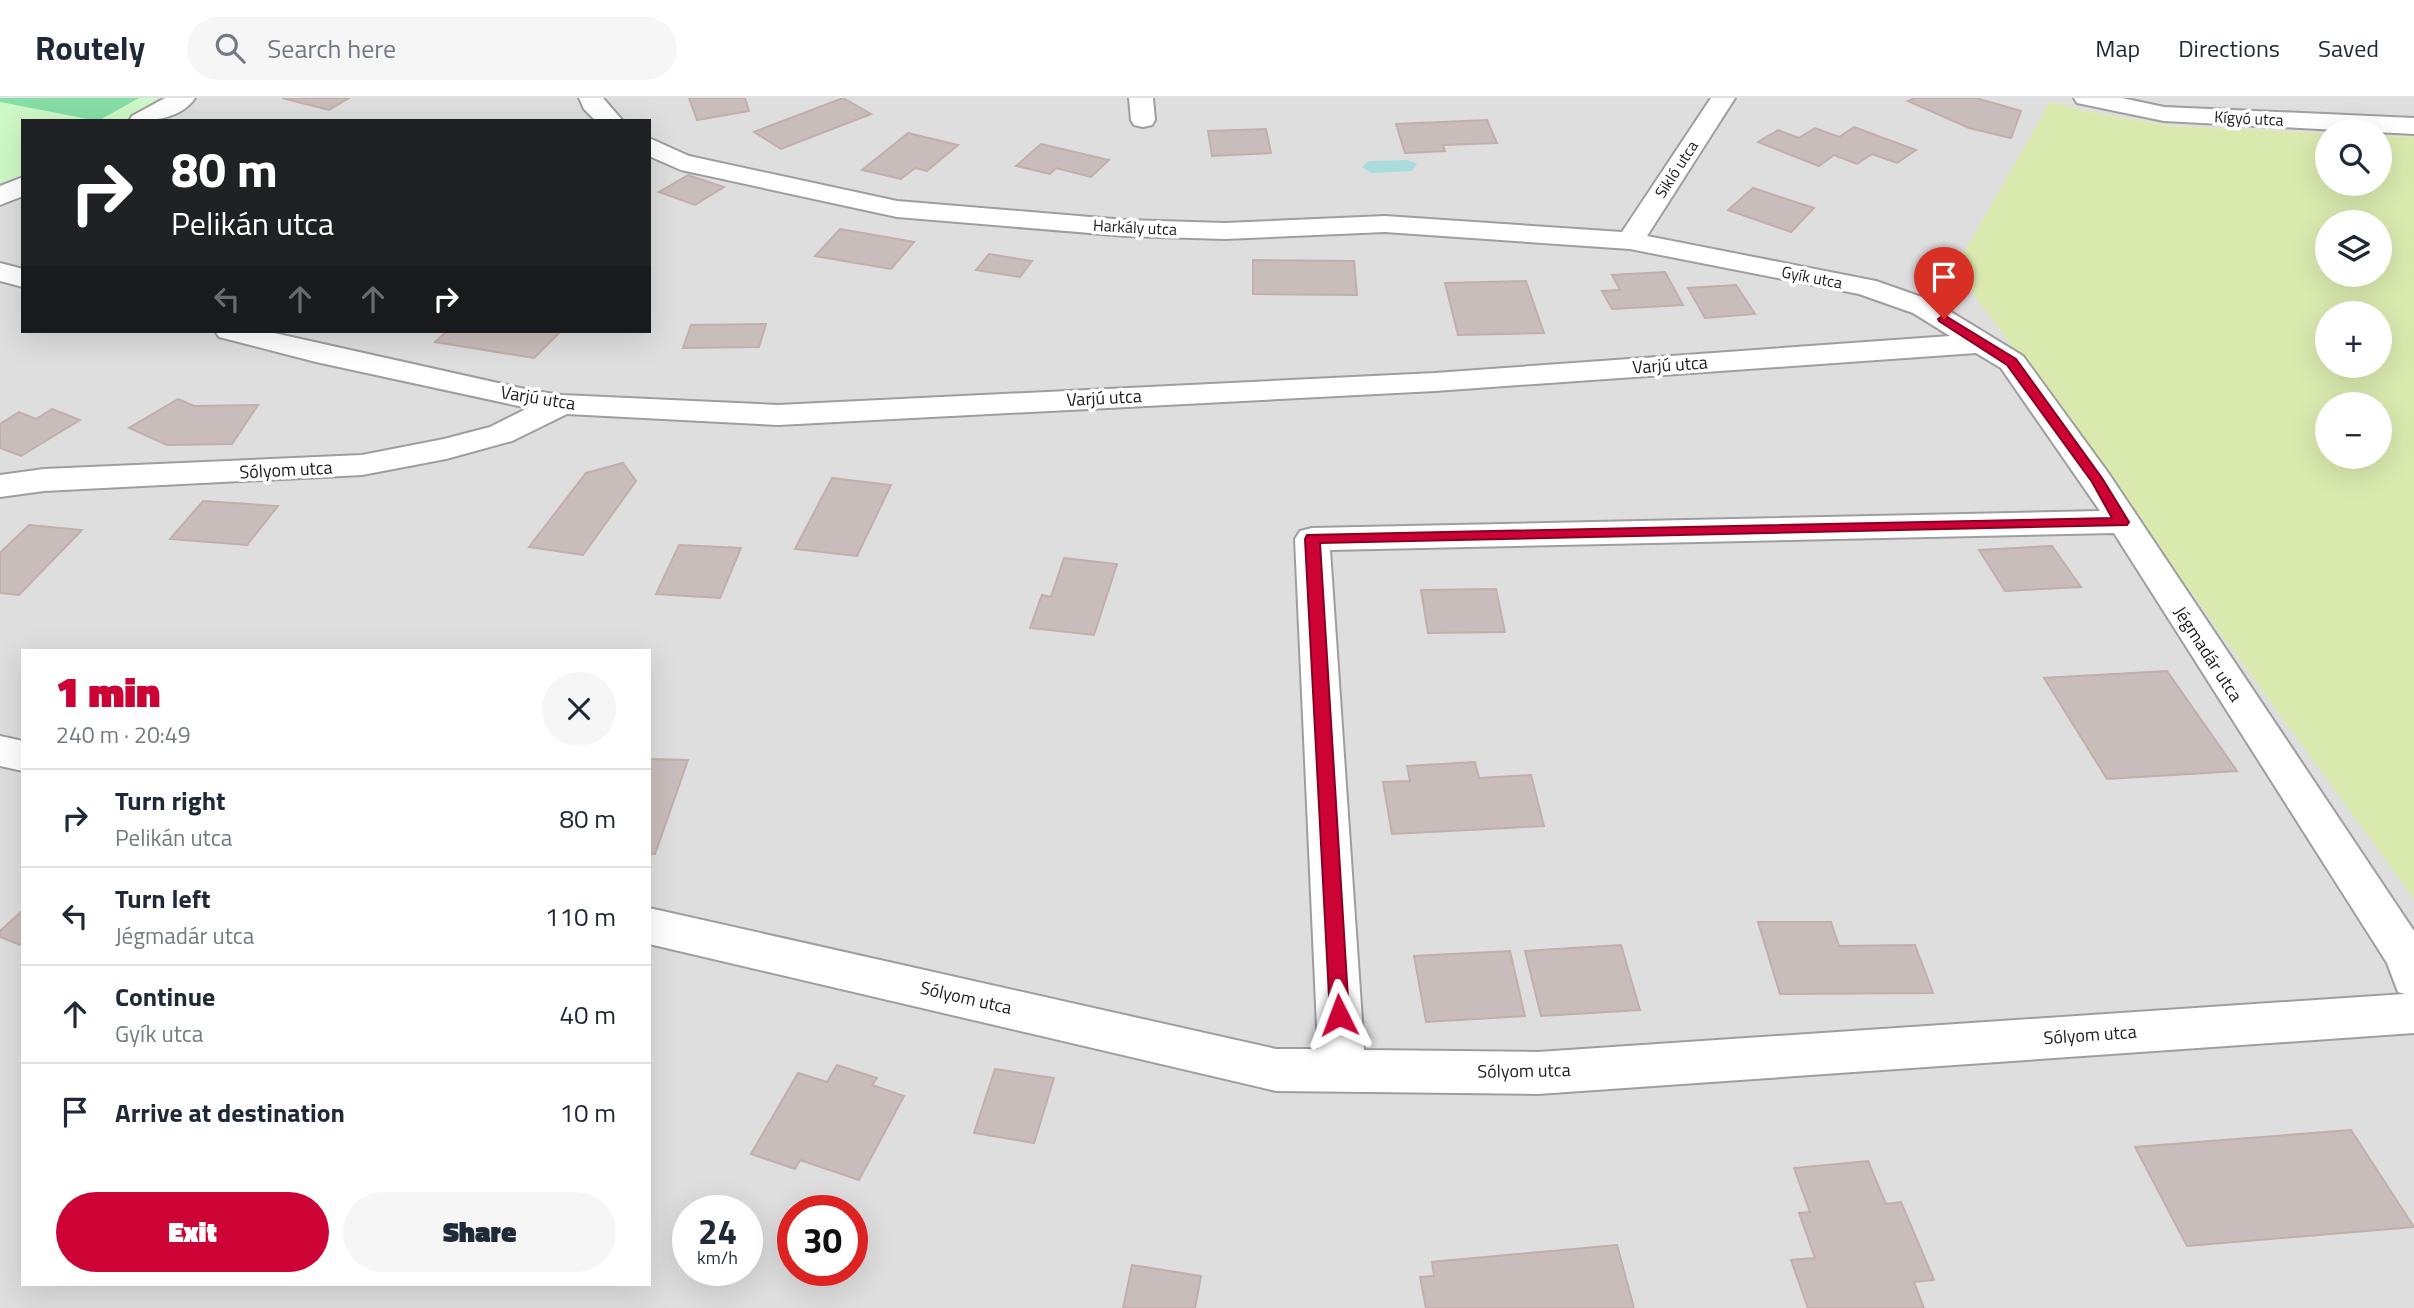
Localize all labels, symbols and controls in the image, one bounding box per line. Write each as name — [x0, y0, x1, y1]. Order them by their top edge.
search box — [187, 17, 677, 80]
text: Routely — [35, 23, 145, 73]
icon: search — [211, 29, 249, 67]
text: Search here — [267, 29, 396, 68]
text: Map — [2095, 30, 2140, 66]
text: Directions — [2178, 30, 2280, 66]
text: Saved — [2318, 30, 2379, 66]
street label: Kígyó utca — [2214, 104, 2284, 132]
map controls — [2315, 119, 2392, 469]
button: search — [2315, 119, 2392, 196]
text: 80 m — [171, 131, 278, 206]
street label: Sikló utca — [1648, 135, 1704, 203]
icon: right — [56, 147, 147, 238]
text: Pelikán utca — [171, 199, 334, 247]
button: layers — [2315, 210, 2392, 287]
street label: Harkály utca — [1092, 213, 1178, 241]
pin — [1914, 247, 1974, 319]
icon: arrive — [1925, 258, 1963, 296]
street label: Gyík utca — [1780, 259, 1844, 295]
icon: left — [208, 280, 246, 318]
icon: ahead — [281, 280, 319, 318]
icon: ahead — [354, 280, 392, 318]
icon: right — [427, 280, 465, 318]
button: + — [2315, 301, 2392, 378]
street label: Varjú utca — [1631, 348, 1709, 381]
street label: Varjú utca — [499, 378, 577, 417]
street label: Varjú utca — [1066, 382, 1142, 413]
button: − — [2315, 392, 2392, 469]
street label: Sólyom utca — [239, 454, 333, 485]
street label: Jégmadár utca — [2167, 601, 2249, 707]
text: 1 min — [56, 659, 160, 723]
button: close — [542, 672, 616, 746]
text: 240 m · 20:49 — [56, 717, 191, 752]
text: Turn right — [115, 781, 226, 820]
icon: right — [56, 799, 94, 837]
text: 80 m — [559, 799, 616, 838]
text: Pelikán utca — [115, 820, 232, 855]
text: Turn left — [115, 879, 210, 918]
icon: left — [56, 897, 94, 935]
text: 110 m — [545, 897, 616, 936]
text: Jégmadár utca — [115, 918, 254, 953]
street label: Sólyom utca — [918, 974, 1015, 1021]
text: Continue — [115, 977, 215, 1016]
position arrow — [1302, 978, 1376, 1052]
icon: ahead — [56, 995, 94, 1033]
text: 40 m — [559, 995, 616, 1034]
text: Gyík utca — [115, 1016, 203, 1051]
street label: Sólyom utca — [2043, 1018, 2137, 1051]
street label: Sólyom utca — [1477, 1056, 1571, 1085]
icon: arrive — [56, 1093, 94, 1131]
text: Arrive at destination — [115, 1093, 345, 1132]
text: 10 m — [559, 1093, 616, 1132]
button: Exit — [56, 1192, 329, 1272]
button: Share — [343, 1192, 616, 1272]
speed limit sign: 30 — [777, 1195, 868, 1286]
text: 24 — [698, 1204, 737, 1258]
text: km/h — [697, 1244, 738, 1271]

